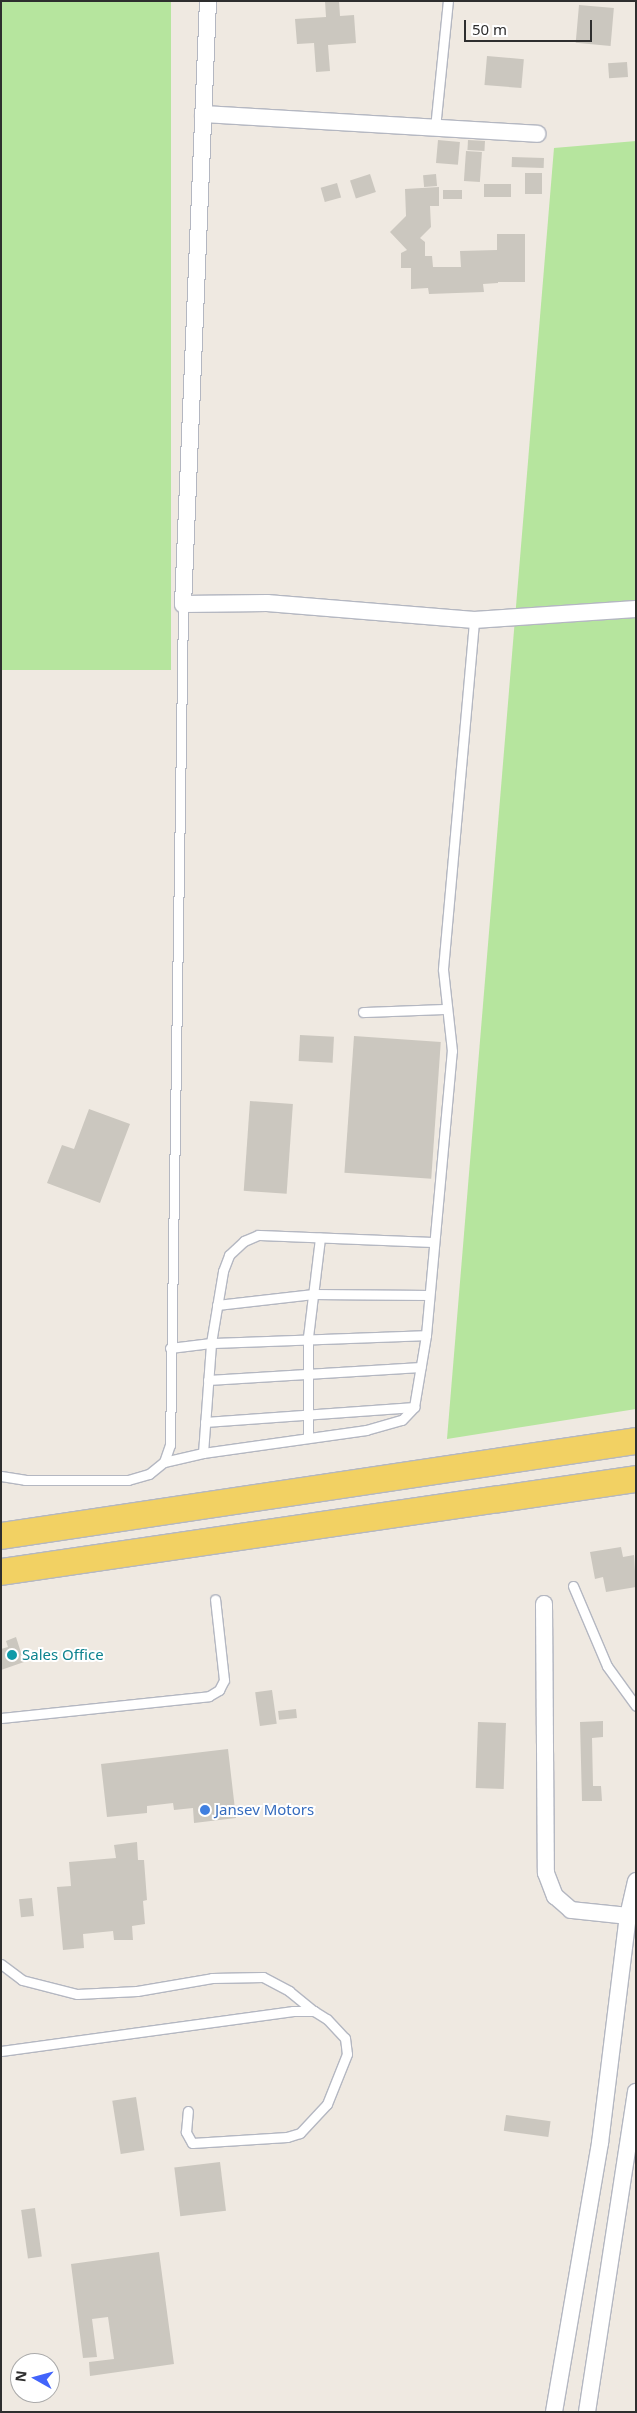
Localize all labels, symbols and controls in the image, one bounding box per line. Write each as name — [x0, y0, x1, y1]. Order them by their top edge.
scale bar — [467, 10, 594, 42]
text: 50 m — [472, 19, 507, 39]
place label: Sales Office — [22, 1646, 104, 1664]
marker: Sales Office — [6, 1649, 18, 1661]
place label: Jansev Motors — [215, 1801, 314, 1819]
marker: Jansev Motors — [199, 1804, 211, 1816]
north arrow — [10, 2353, 60, 2403]
text: N — [10, 2369, 31, 2383]

